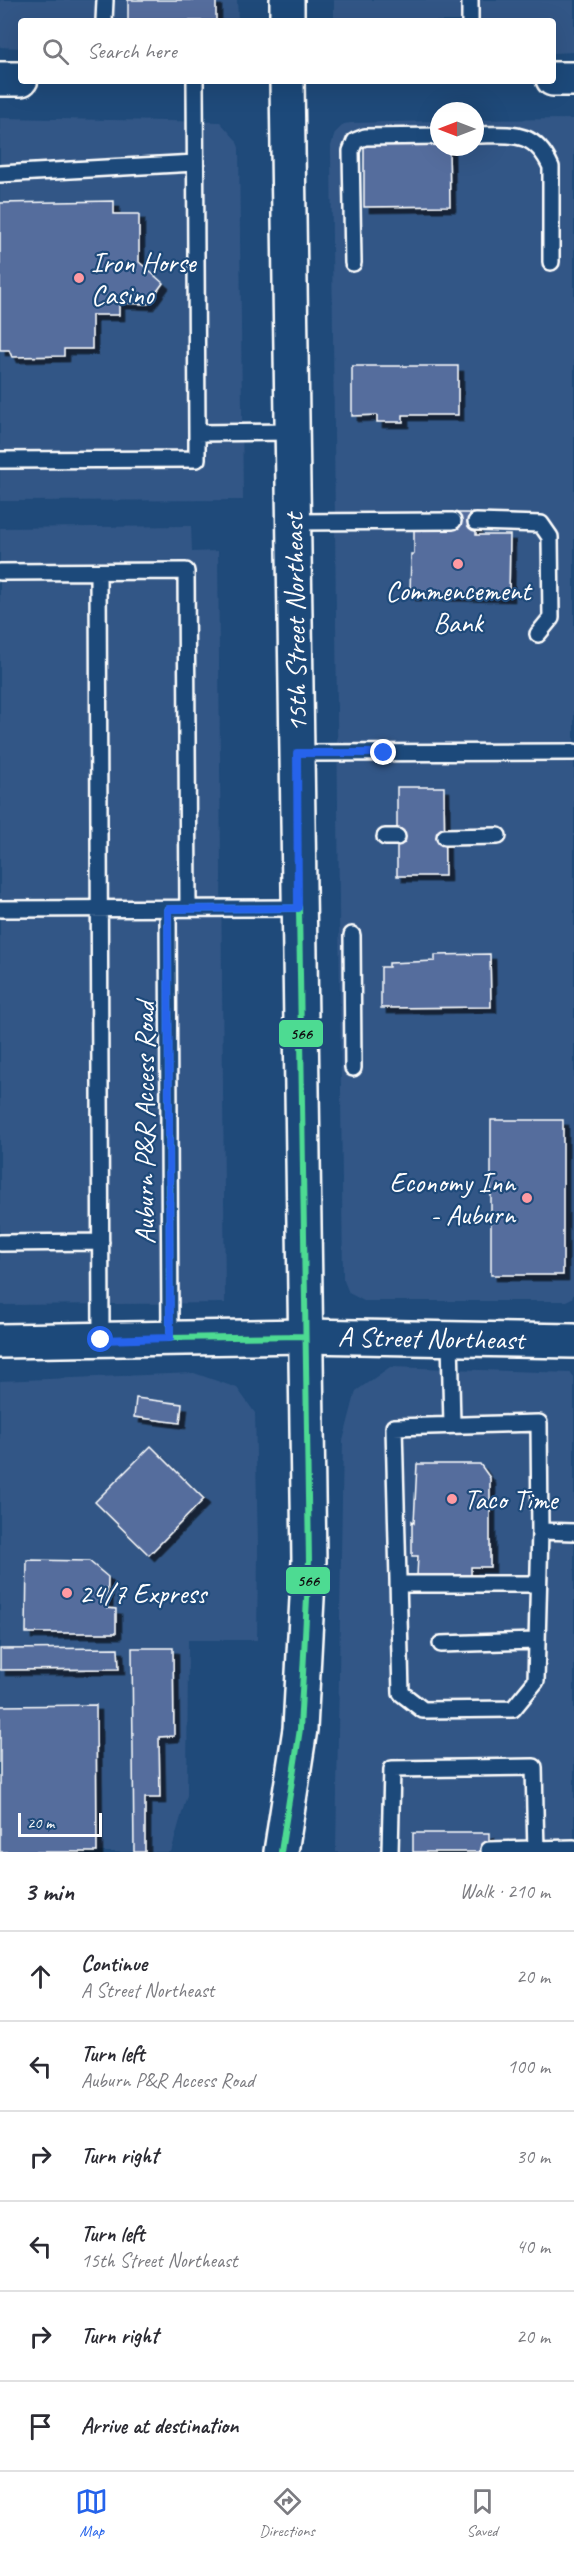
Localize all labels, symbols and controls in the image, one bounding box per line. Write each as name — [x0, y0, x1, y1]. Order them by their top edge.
search box — [18, 18, 556, 84]
icon: search — [39, 35, 72, 68]
text: Search here — [87, 37, 177, 65]
north arrow — [430, 102, 484, 156]
place label: Iron Horse Casino — [91, 245, 198, 312]
marker: Iron Horse Casino — [72, 271, 86, 285]
street label: 15th Street Northeast — [276, 510, 314, 733]
marker: Commencement Bank — [451, 557, 465, 571]
place label: Commencement Bank — [386, 573, 533, 640]
route end — [370, 739, 396, 765]
street label: Auburn P&R Access Road — [127, 998, 162, 1244]
line badge: 566 — [278, 1019, 324, 1048]
text: 566 — [290, 1024, 313, 1044]
place label: Economy Inn - Auburn — [389, 1165, 516, 1232]
marker: Economy Inn - Auburn — [520, 1191, 534, 1205]
street label: A Street Northeast — [337, 1319, 527, 1357]
route start — [87, 1326, 113, 1352]
place label: Taco Time — [464, 1482, 559, 1517]
marker: Taco Time — [445, 1492, 459, 1506]
line badge: 566 — [285, 1566, 331, 1595]
text: 566 — [297, 1571, 320, 1591]
place label: 24/7 Express — [79, 1576, 209, 1611]
marker: 24/7 Express — [60, 1586, 74, 1600]
scale bar — [18, 1810, 102, 1838]
text: 20 m — [27, 1813, 54, 1833]
text: 3 min — [24, 1875, 74, 1908]
text: Walk · 210 m — [460, 1879, 550, 1904]
text: Continue — [81, 1950, 147, 1978]
icon: ahead — [24, 1960, 57, 1993]
text: 20 m — [516, 1964, 550, 1989]
text: A Street Northeast — [81, 1978, 214, 2003]
text: Turn left — [81, 2040, 145, 2068]
icon: left — [24, 2050, 57, 2083]
text: 100 m — [507, 2054, 550, 2079]
text: Auburn P&R Access Road — [81, 2068, 254, 2093]
icon: right — [24, 2140, 57, 2173]
text: Turn right — [81, 2142, 158, 2170]
text: 30 m — [516, 2144, 550, 2169]
text: Turn left — [81, 2220, 145, 2248]
icon: left — [24, 2230, 57, 2263]
text: 40 m — [516, 2234, 550, 2259]
text: 15th Street Northeast — [81, 2248, 237, 2273]
icon: right — [24, 2320, 57, 2353]
text: Turn right — [81, 2322, 158, 2350]
text: 20 m — [516, 2324, 550, 2349]
icon: arrive — [24, 2410, 57, 2443]
text: Arrive at destination — [81, 2412, 238, 2440]
tab: Map — [75, 2485, 108, 2541]
tab: Directions — [259, 2485, 315, 2541]
tab: Saved — [466, 2485, 499, 2541]

